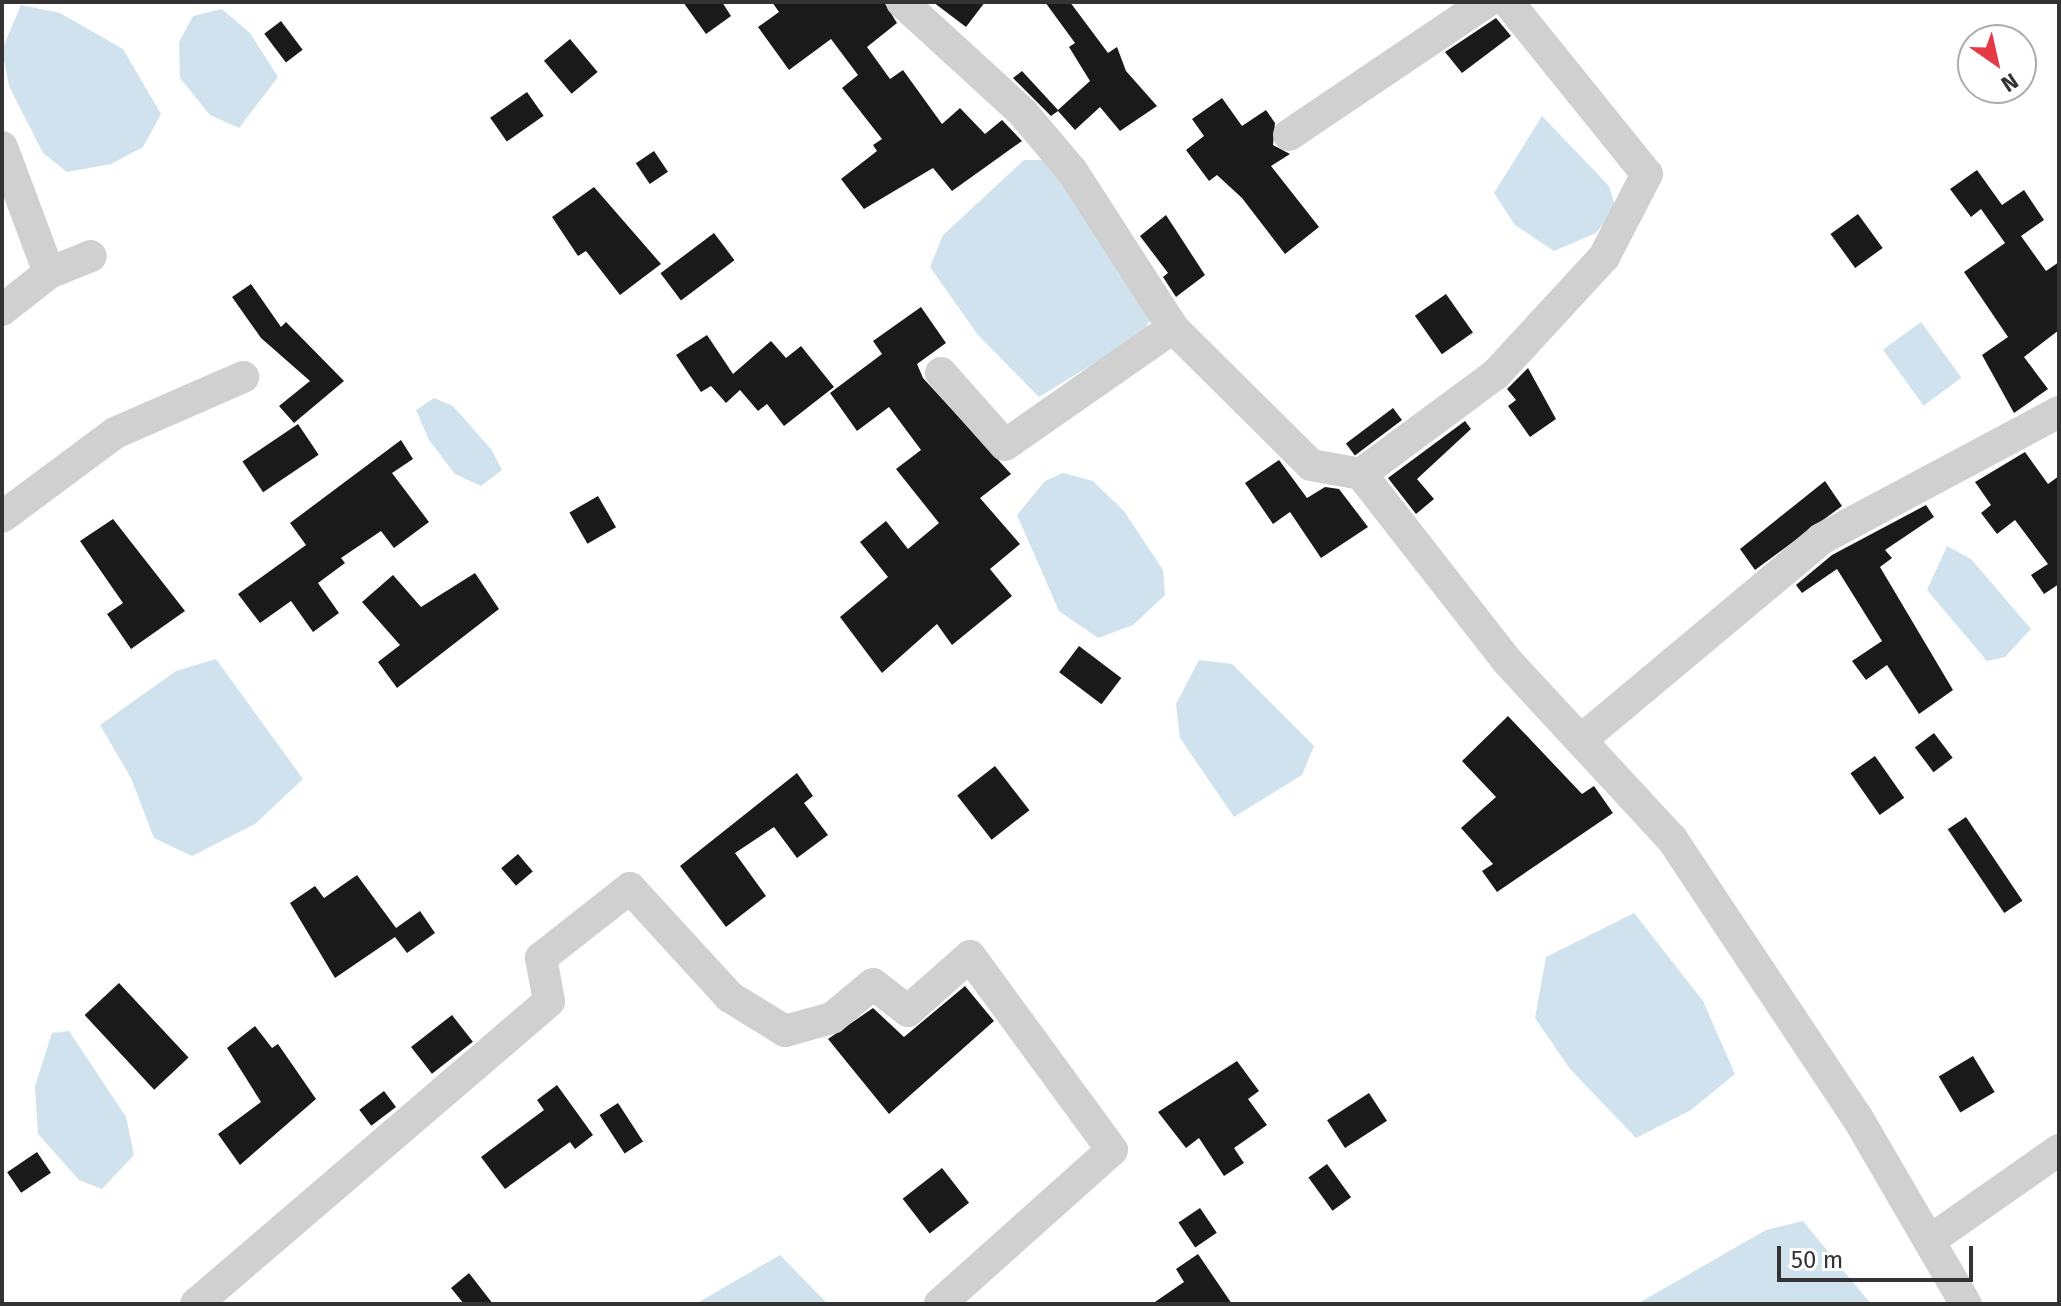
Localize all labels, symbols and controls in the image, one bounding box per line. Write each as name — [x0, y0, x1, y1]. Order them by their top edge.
north arrow — [1957, 24, 2037, 104]
text: N — [1996, 67, 2023, 98]
scale bar — [1781, 1230, 1977, 1280]
text: 50 m — [1791, 1246, 1843, 1274]

